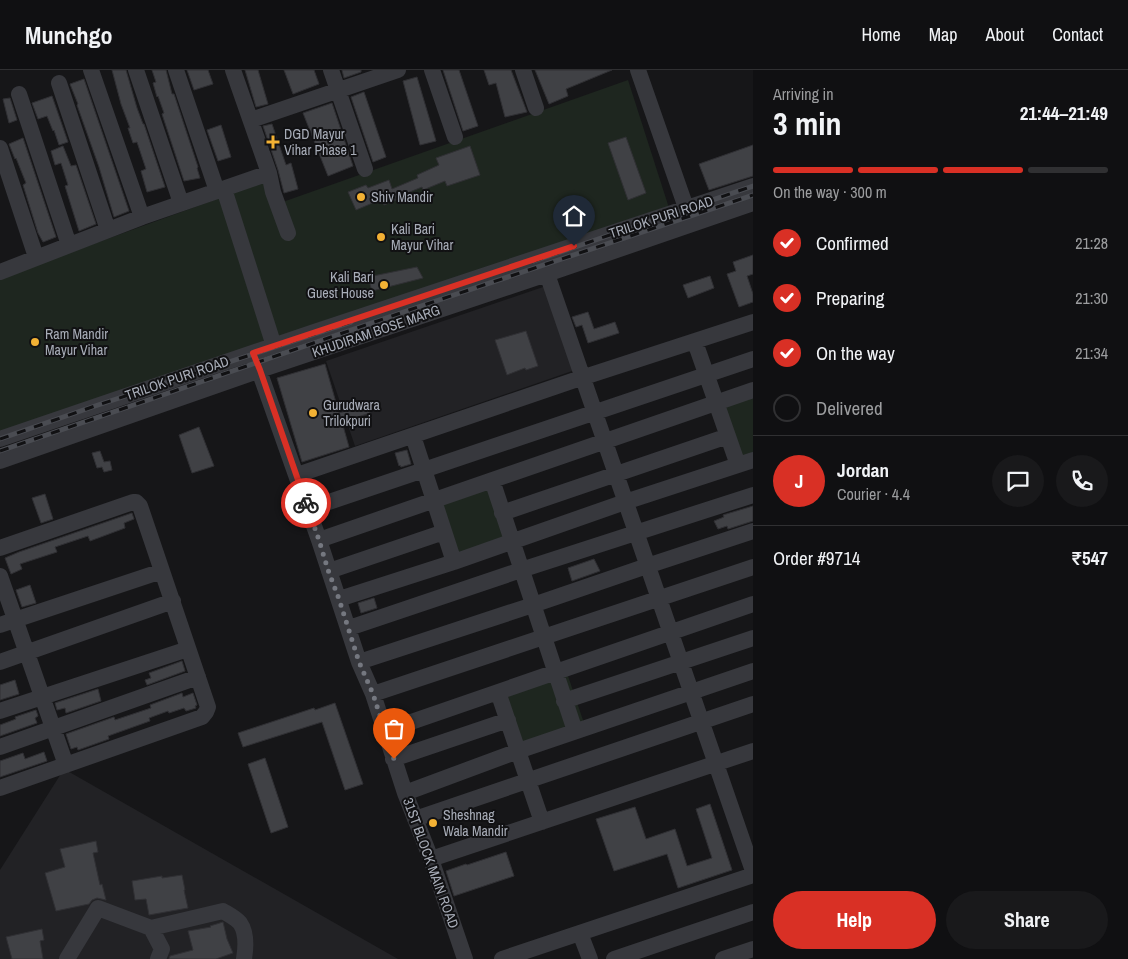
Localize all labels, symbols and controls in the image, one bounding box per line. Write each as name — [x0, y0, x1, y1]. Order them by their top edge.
text: Munchgo — [25, 19, 112, 51]
text: Home — [861, 22, 901, 47]
text: Map — [929, 22, 958, 47]
text: About — [986, 22, 1024, 47]
text: Contact — [1052, 22, 1103, 47]
text: Arriving in — [773, 83, 834, 105]
text: 21:44–21:49 — [1020, 100, 1108, 126]
text: 3 min — [773, 102, 842, 145]
place label: DGD Mayur Vihar Phase 1 — [284, 125, 357, 159]
marker: DGD Mayur Vihar Phase 1 — [266, 135, 280, 149]
text: On the way · 300 m — [773, 181, 887, 203]
place label: Shiv Mandir — [371, 188, 433, 206]
marker: Shiv Mandir — [355, 191, 367, 203]
street label: TRILOK PURI ROAD — [607, 192, 715, 242]
pin — [553, 195, 595, 246]
icon: home — [560, 202, 588, 230]
place label: Kali Bari Mayur Vihar — [391, 220, 454, 254]
icon: check — [773, 229, 801, 257]
text: Confirmed — [816, 230, 889, 256]
marker: Kali Bari Mayur Vihar — [375, 231, 387, 243]
text: 21:28 — [1075, 232, 1108, 254]
place label: Kali Bari Guest House — [307, 268, 374, 302]
marker: Kali Bari Guest House — [378, 279, 390, 291]
icon: check — [773, 284, 801, 312]
text: Preparing — [816, 285, 884, 311]
text: 21:30 — [1075, 287, 1108, 309]
street label: KHUDIRAM BOSE MARG — [310, 301, 442, 361]
place label: Ram Mandir Mayur Vihar — [45, 325, 108, 359]
marker: Ram Mandir Mayur Vihar — [29, 336, 41, 348]
icon: check — [773, 339, 801, 367]
text: On the way — [816, 340, 895, 366]
text: 21:34 — [1075, 342, 1108, 364]
street label: TRILOK PURI ROAD — [123, 352, 231, 404]
text: Delivered — [816, 395, 883, 421]
place label: Gurudwara Trilokpuri — [323, 396, 380, 430]
marker: Gurudwara Trilokpuri — [307, 407, 319, 419]
button: chat — [992, 455, 1044, 507]
button: phone — [1056, 455, 1108, 507]
text: Jordan — [837, 457, 889, 483]
text: J — [795, 468, 803, 494]
courier — [281, 478, 331, 528]
text: Courier · 4.4 — [837, 483, 910, 505]
icon: bike — [292, 489, 320, 517]
text: Order #9714 — [773, 545, 860, 571]
text: ₹547 — [1071, 545, 1108, 571]
pin — [373, 708, 415, 759]
icon: bag — [380, 715, 408, 743]
street label: 31ST BLOCK MAIN ROAD — [399, 795, 463, 931]
place label: Sheshnag Wala Mandir — [443, 806, 508, 840]
marker: Sheshnag Wala Mandir — [427, 817, 439, 829]
button: Help — [773, 891, 936, 949]
button: Share — [946, 891, 1108, 949]

